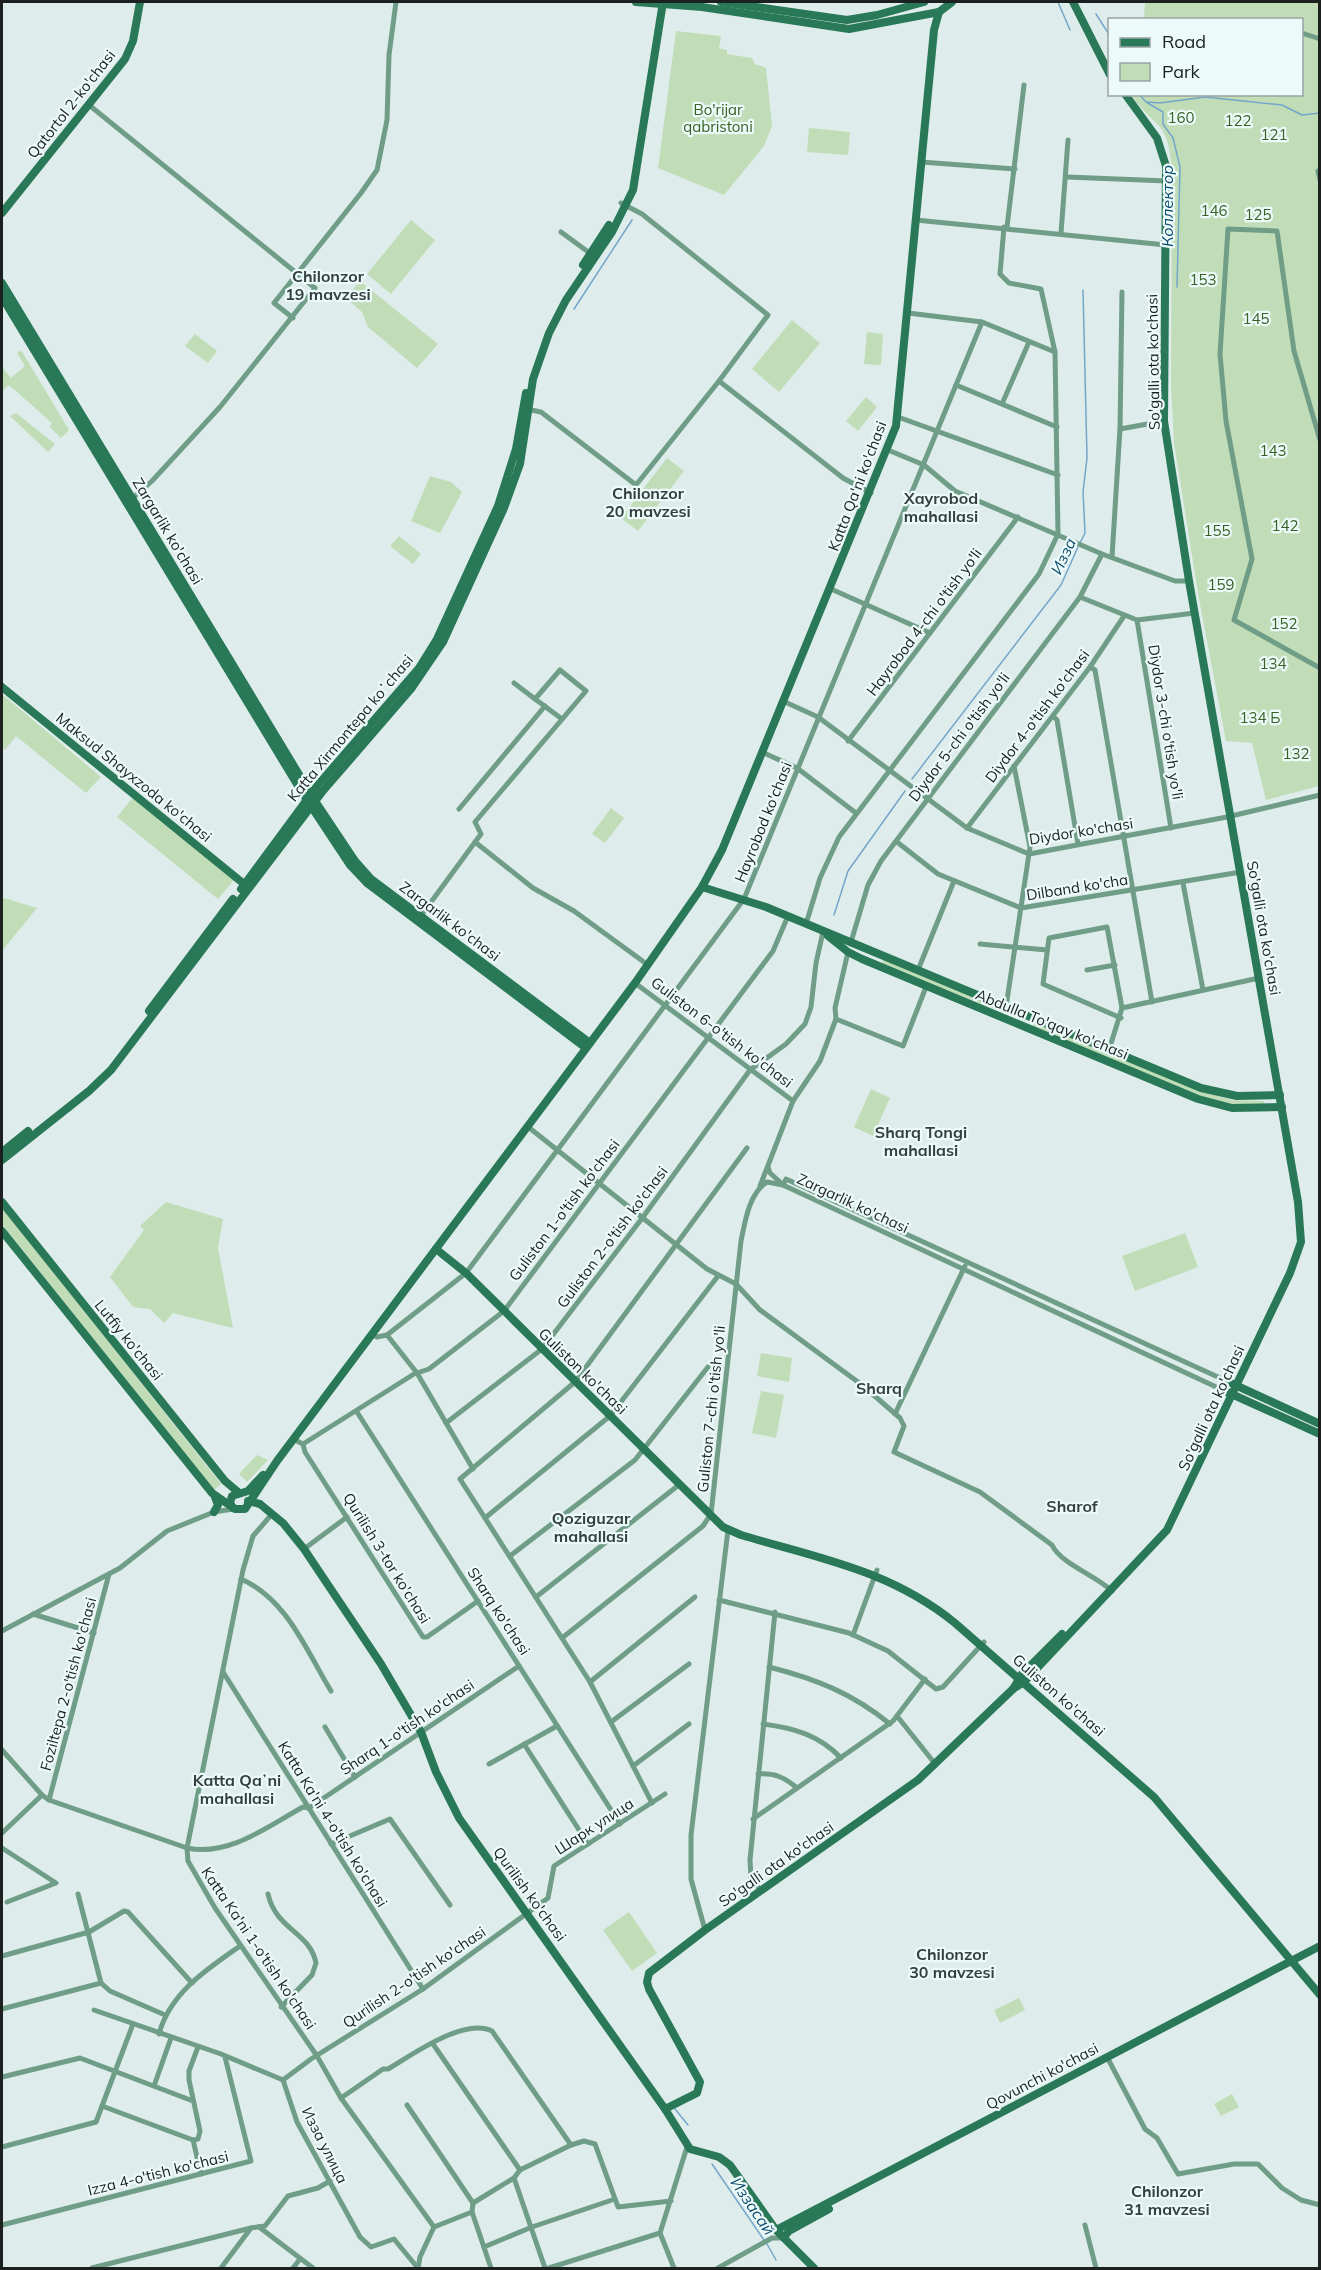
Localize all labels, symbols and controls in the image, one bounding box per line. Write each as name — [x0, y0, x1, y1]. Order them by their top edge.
legend — [1108, 18, 1303, 96]
text: Road — [1162, 30, 1206, 53]
street label: Qatortol 2-ko'chasi — [23, 46, 119, 162]
text: Park — [1162, 60, 1201, 83]
park label: Bo'rijar qabristoni — [683, 100, 753, 136]
park label: 160 — [1167, 108, 1195, 127]
park label: 122 — [1224, 111, 1252, 130]
park label: 121 — [1260, 125, 1288, 144]
water label: Коллектор — [1157, 165, 1177, 247]
park label: 146 — [1200, 201, 1228, 220]
park label: 125 — [1244, 205, 1272, 224]
district label: Chilonzor 19 mavzesi — [285, 266, 371, 304]
park label: 153 — [1189, 270, 1217, 289]
street label: So'galli ota ko'chasi — [1142, 294, 1164, 430]
park label: 145 — [1242, 309, 1270, 328]
street label: Katta Qa'ni ko'chasi — [823, 418, 891, 554]
park label: 143 — [1259, 441, 1287, 460]
street label: Zargarlik ko'chasi — [129, 474, 207, 588]
district label: Chilonzor 20 mavzesi — [605, 483, 691, 521]
district label: Xayrobod mahallasi — [903, 488, 978, 526]
park label: 142 — [1271, 516, 1299, 535]
park label: 155 — [1203, 521, 1231, 540]
water label: Изза — [1046, 534, 1080, 577]
street label: Hayrobod 4-chi o'tish yo'li — [862, 544, 986, 700]
park label: 159 — [1207, 575, 1235, 594]
park label: 152 — [1270, 614, 1298, 633]
street label: Diydor 3-chi o'tish yo'li — [1144, 643, 1188, 801]
street label: Diydor 4-o'tish ko'chasi — [981, 646, 1093, 786]
street label: Katta Xirmontepa koʻchasi — [283, 651, 417, 805]
park label: 134 — [1259, 654, 1287, 673]
street label: Diydor 5-chi o'tish yo'li — [904, 669, 1014, 805]
street label: Maksud Shayxzoda ko'chasi — [52, 708, 216, 846]
park label: 134 Б — [1239, 708, 1281, 727]
park label: 132 — [1282, 744, 1310, 763]
street label: Hayrobod ko'chasi — [730, 759, 796, 885]
street label: Diydor ko'chasi — [1028, 813, 1134, 849]
street label: So'galli ota ko'chasi — [1243, 859, 1285, 997]
street label: Dilband ko'cha — [1025, 870, 1129, 904]
street label: Zargarlik ko'chasi — [396, 877, 504, 965]
street label: Guliston 6-o'tish ko'chasi — [647, 972, 797, 1092]
street label: Abdulla To'qay ko'chasi — [973, 985, 1131, 1063]
district label: Sharq Tongi mahallasi — [875, 1122, 967, 1160]
street label: Guliston 1-o'tish ko'chasi — [504, 1135, 624, 1285]
street label: Guliston 2-o'tish ko'chasi — [552, 1162, 672, 1312]
street label: Zargarlik ko'chasi — [794, 1169, 912, 1237]
street label: Lutfiy ko'chasi — [91, 1296, 167, 1384]
street label: Guliston ko'chasi — [535, 1324, 631, 1418]
street label: Guliston 7-chi o'tish yo'li — [693, 1325, 729, 1493]
street label: So'galli ota ko'chasi — [1174, 1342, 1248, 1474]
district label: Sharq — [856, 1378, 902, 1398]
street label: Qurilish 3-tor ko'chasi — [339, 1489, 435, 1627]
district label: Sharof — [1046, 1496, 1099, 1516]
district label: Qoziguzar mahallasi — [552, 1508, 631, 1546]
street label: Sharq ko'chasi — [464, 1563, 534, 1659]
street label: Foziltepa 2-o'tish ko'chasi — [36, 1595, 100, 1773]
street label: Guliston ko'chasi — [1009, 1650, 1109, 1740]
street label: Sharq 1-o'tish ko'chasi — [336, 1675, 478, 1779]
street label: Katta Ka'ni 4-o'tish ko'chasi — [274, 1738, 392, 1910]
district label: Katta Qaʼni mahallasi — [193, 1770, 281, 1808]
street label: Шарк улица — [551, 1793, 637, 1859]
street label: So'galli ota ko'chasi — [715, 1817, 837, 1911]
street label: Qurilish ko'chasi — [489, 1843, 571, 1945]
street label: Katta Ka'ni 1-o'tish ko'chasi — [197, 1863, 321, 2033]
street label: Qurilish 2-o'tish ko'chasi — [339, 1922, 489, 2032]
district label: Chilonzor 30 mavzesi — [909, 1944, 995, 1982]
street label: Qovunchi ko'chasi — [982, 2038, 1102, 2114]
street label: Изза улица — [298, 2104, 352, 2186]
street label: Izza 4-o'tish ko'chasi — [86, 2146, 230, 2200]
water label: Иззасай — [726, 2173, 780, 2239]
district label: Chilonzor 31 mavzesi — [1124, 2181, 1210, 2219]

